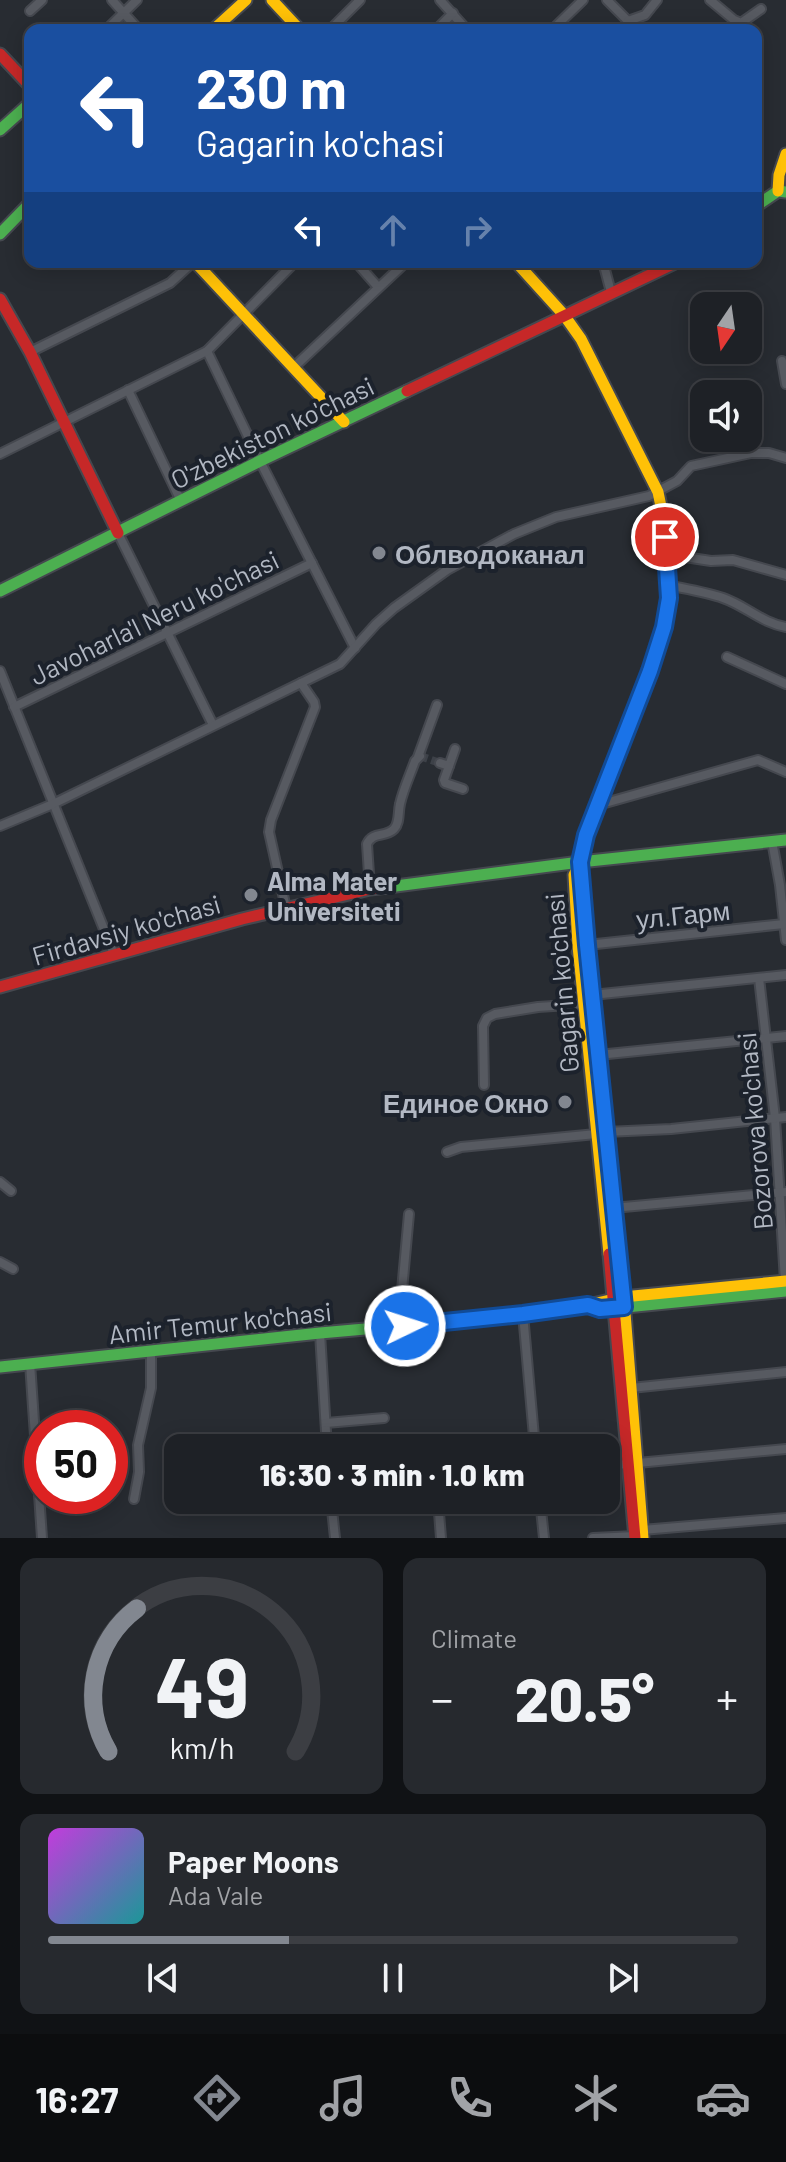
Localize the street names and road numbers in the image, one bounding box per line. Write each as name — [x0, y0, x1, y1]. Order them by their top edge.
street label: O'zbekiston ko'chasi — [165, 369, 379, 495]
street label: Javoharla'l Neru ko'chasi — [25, 543, 283, 691]
street label: Firdavsiy ko'chasi — [28, 887, 224, 971]
street label: Gagarin ko'chasi — [538, 892, 584, 1074]
street label: ул.Гарм — [635, 894, 731, 934]
street label: Bozorova ko'chasi — [730, 1031, 778, 1231]
street label: Amir Temur ko'chasi — [107, 1295, 333, 1349]

